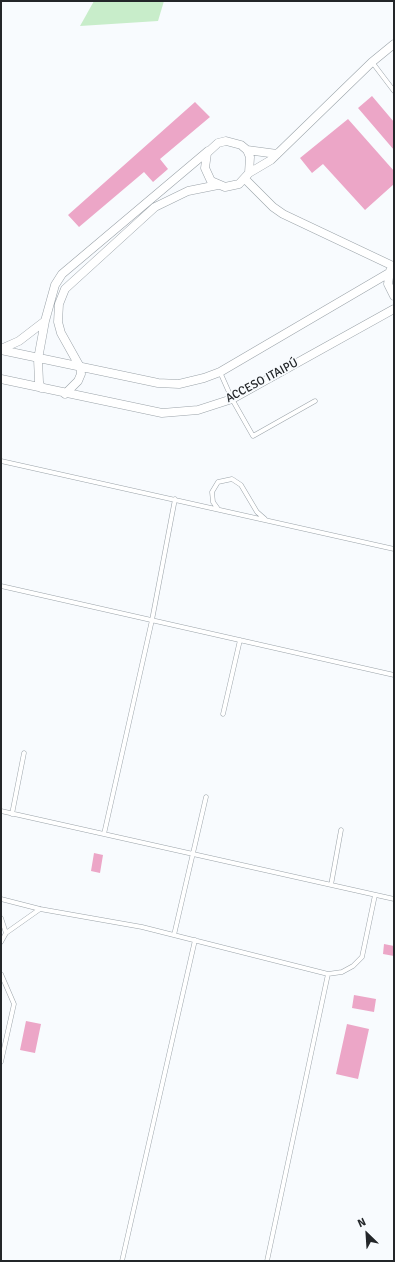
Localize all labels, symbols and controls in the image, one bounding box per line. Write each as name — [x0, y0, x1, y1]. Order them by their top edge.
street label: ACCESO ITAIPÚ — [223, 356, 301, 406]
north arrow — [347, 1214, 387, 1254]
text: N — [356, 1215, 368, 1230]

